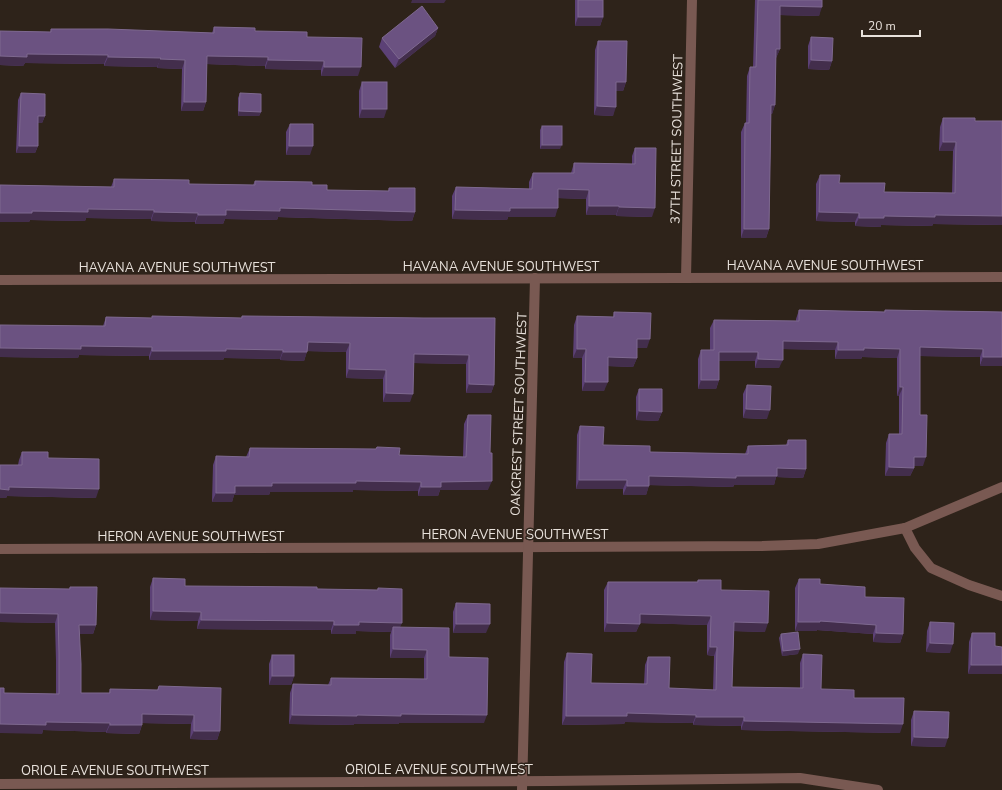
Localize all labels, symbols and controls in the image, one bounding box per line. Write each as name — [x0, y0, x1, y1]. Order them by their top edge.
scale bar — [862, 12, 920, 38]
text: 20 m — [868, 18, 896, 34]
street label: 37TH STREET SOUTHWEST — [667, 54, 687, 224]
street label: HAVANA AVENUE SOUTHWEST — [727, 257, 924, 275]
street label: HAVANA AVENUE SOUTHWEST — [403, 258, 600, 276]
street label: HAVANA AVENUE SOUTHWEST — [79, 259, 276, 277]
street label: OAKCREST STREET SOUTHWEST — [506, 312, 532, 516]
street label: HERON AVENUE SOUTHWEST — [422, 526, 609, 544]
street label: HERON AVENUE SOUTHWEST — [98, 528, 285, 546]
street label: ORIOLE AVENUE SOUTHWEST — [345, 761, 533, 779]
street label: ORIOLE AVENUE SOUTHWEST — [21, 762, 209, 780]

